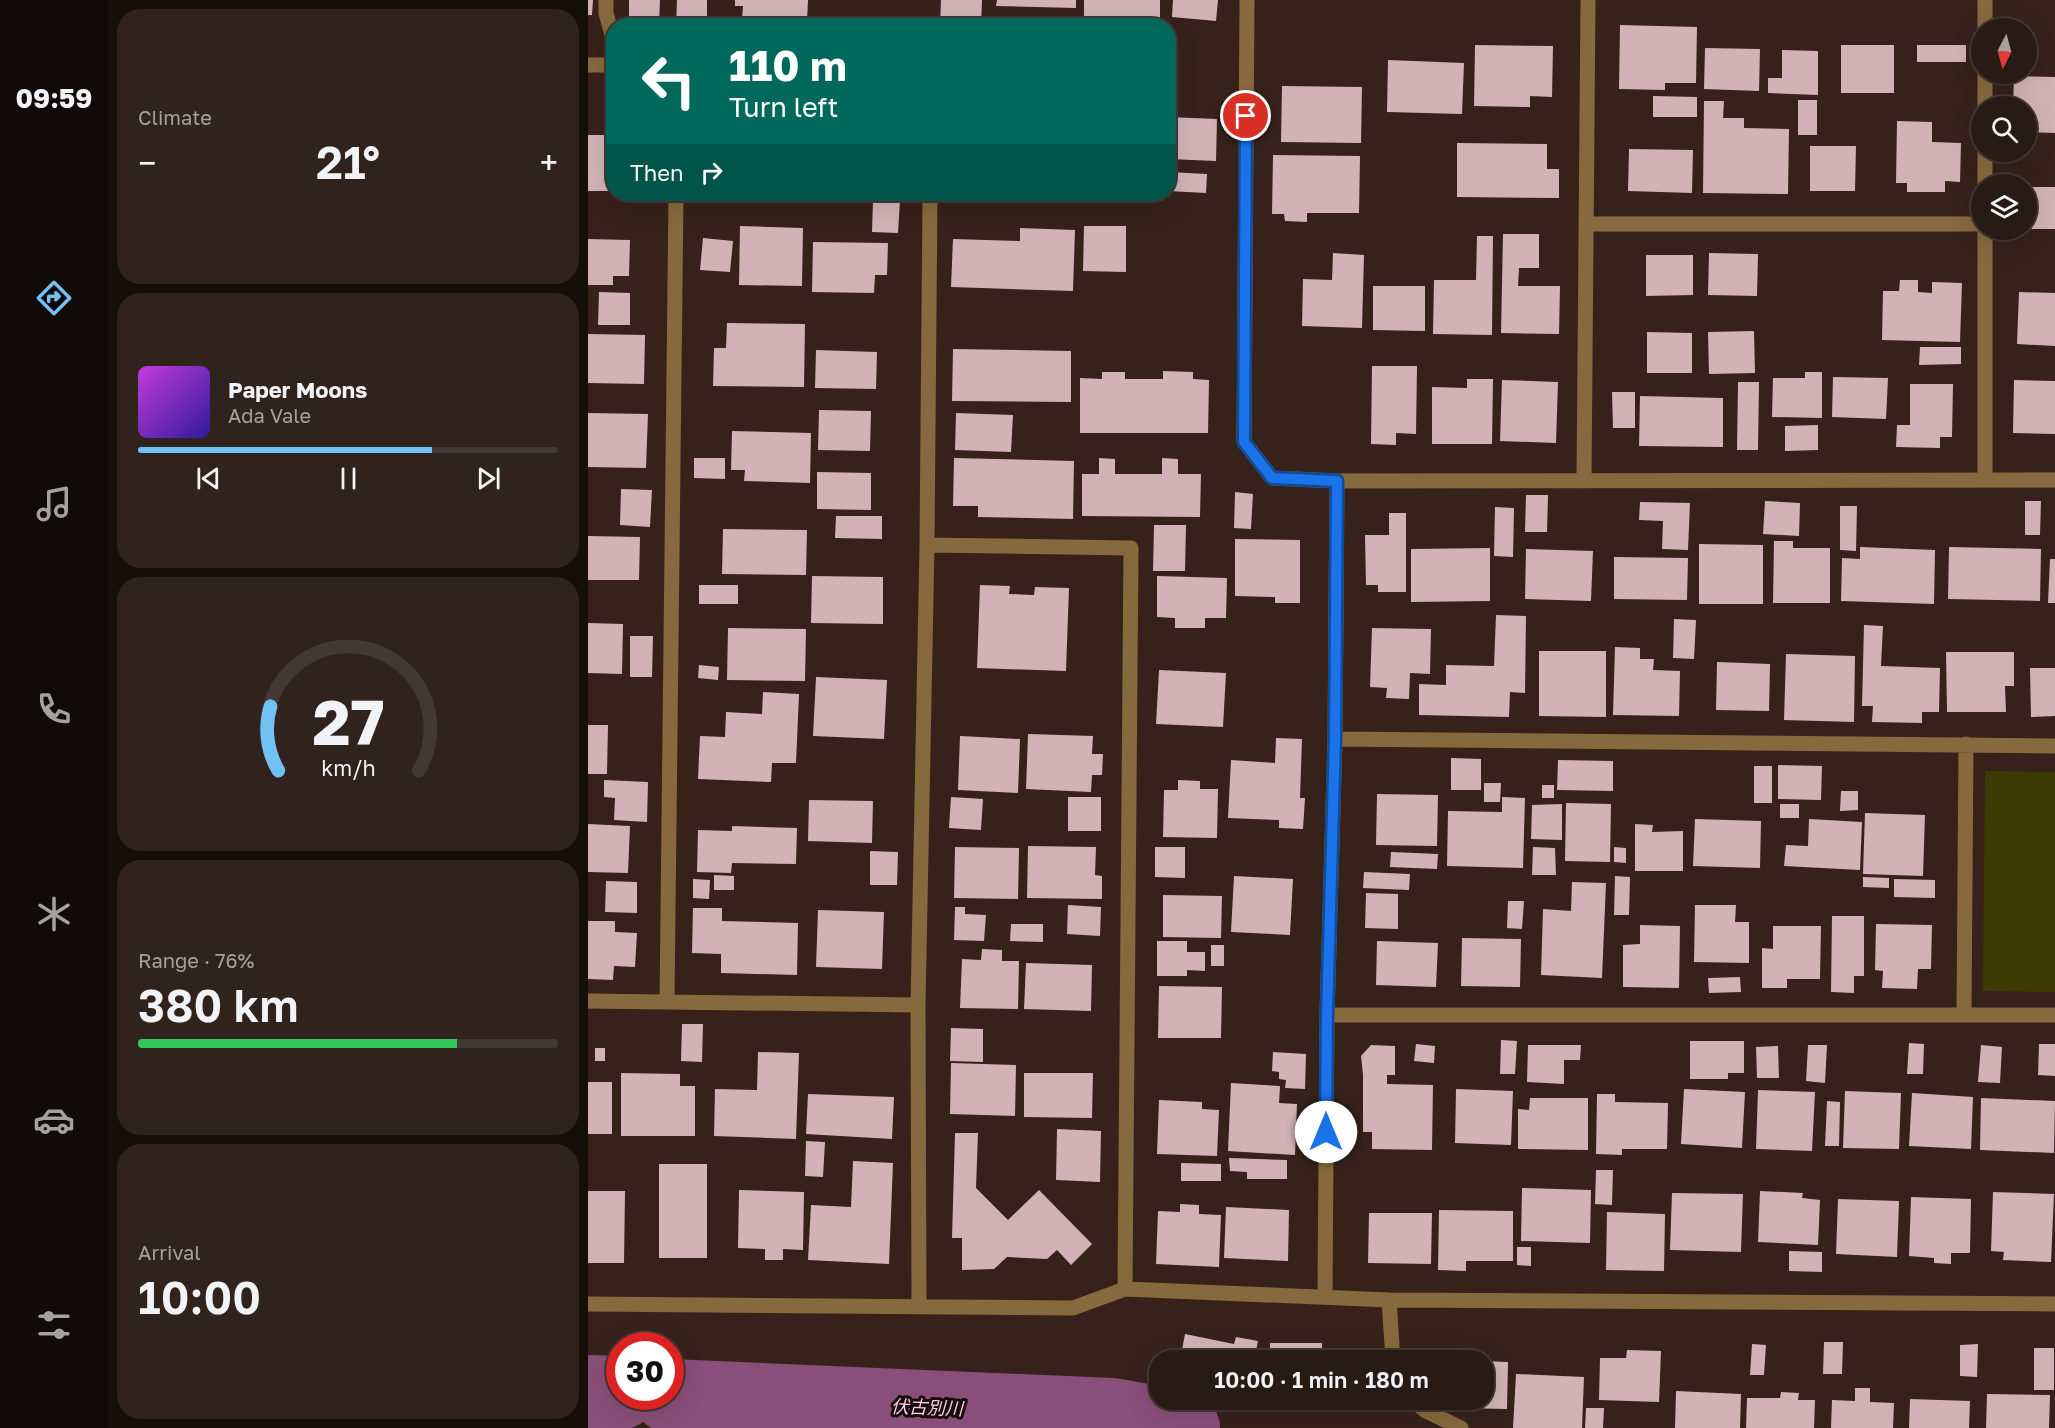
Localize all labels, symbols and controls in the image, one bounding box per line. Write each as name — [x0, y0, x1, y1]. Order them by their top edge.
north arrow — [1971, 18, 2037, 84]
map controls — [1971, 18, 2037, 240]
text: 110 m — [729, 40, 847, 90]
icon: left — [630, 42, 708, 120]
text: 09:59 — [16, 82, 92, 114]
pin — [1220, 90, 1271, 141]
text: Turn left — [729, 91, 838, 123]
button: search — [1971, 96, 2037, 162]
icon: arrive — [1229, 99, 1262, 132]
text: Climate — [138, 105, 212, 129]
text: 21° — [316, 135, 380, 189]
text: − — [138, 143, 156, 182]
text: + — [540, 143, 558, 182]
icon: right — [695, 156, 728, 189]
text: Then — [630, 159, 683, 186]
button: layers — [1971, 174, 2037, 240]
icon: directions — [33, 277, 75, 319]
text: Paper Moons — [228, 376, 367, 403]
text: Ada Vale — [228, 403, 311, 427]
icon: previous — [192, 462, 225, 495]
icon: pause — [332, 462, 365, 495]
icon: next — [472, 462, 505, 495]
icon: music — [33, 483, 75, 525]
text: 27 — [312, 684, 384, 759]
icon: phone — [33, 688, 75, 730]
text: km/h — [321, 755, 375, 781]
icon: climate — [33, 893, 75, 935]
text: Range · 76% — [138, 948, 254, 972]
text: 380 km — [138, 978, 299, 1032]
icon: car — [33, 1099, 75, 1141]
position arrow — [1294, 1100, 1358, 1164]
text: Arrival — [138, 1240, 201, 1264]
text: 10:00 — [138, 1270, 261, 1324]
icon: filters — [33, 1304, 75, 1346]
speed limit sign: 30 — [606, 1332, 684, 1410]
text: 10:00 · 1 min · 180 m — [1214, 1366, 1429, 1393]
water label: 伏古別川 — [891, 1395, 965, 1419]

